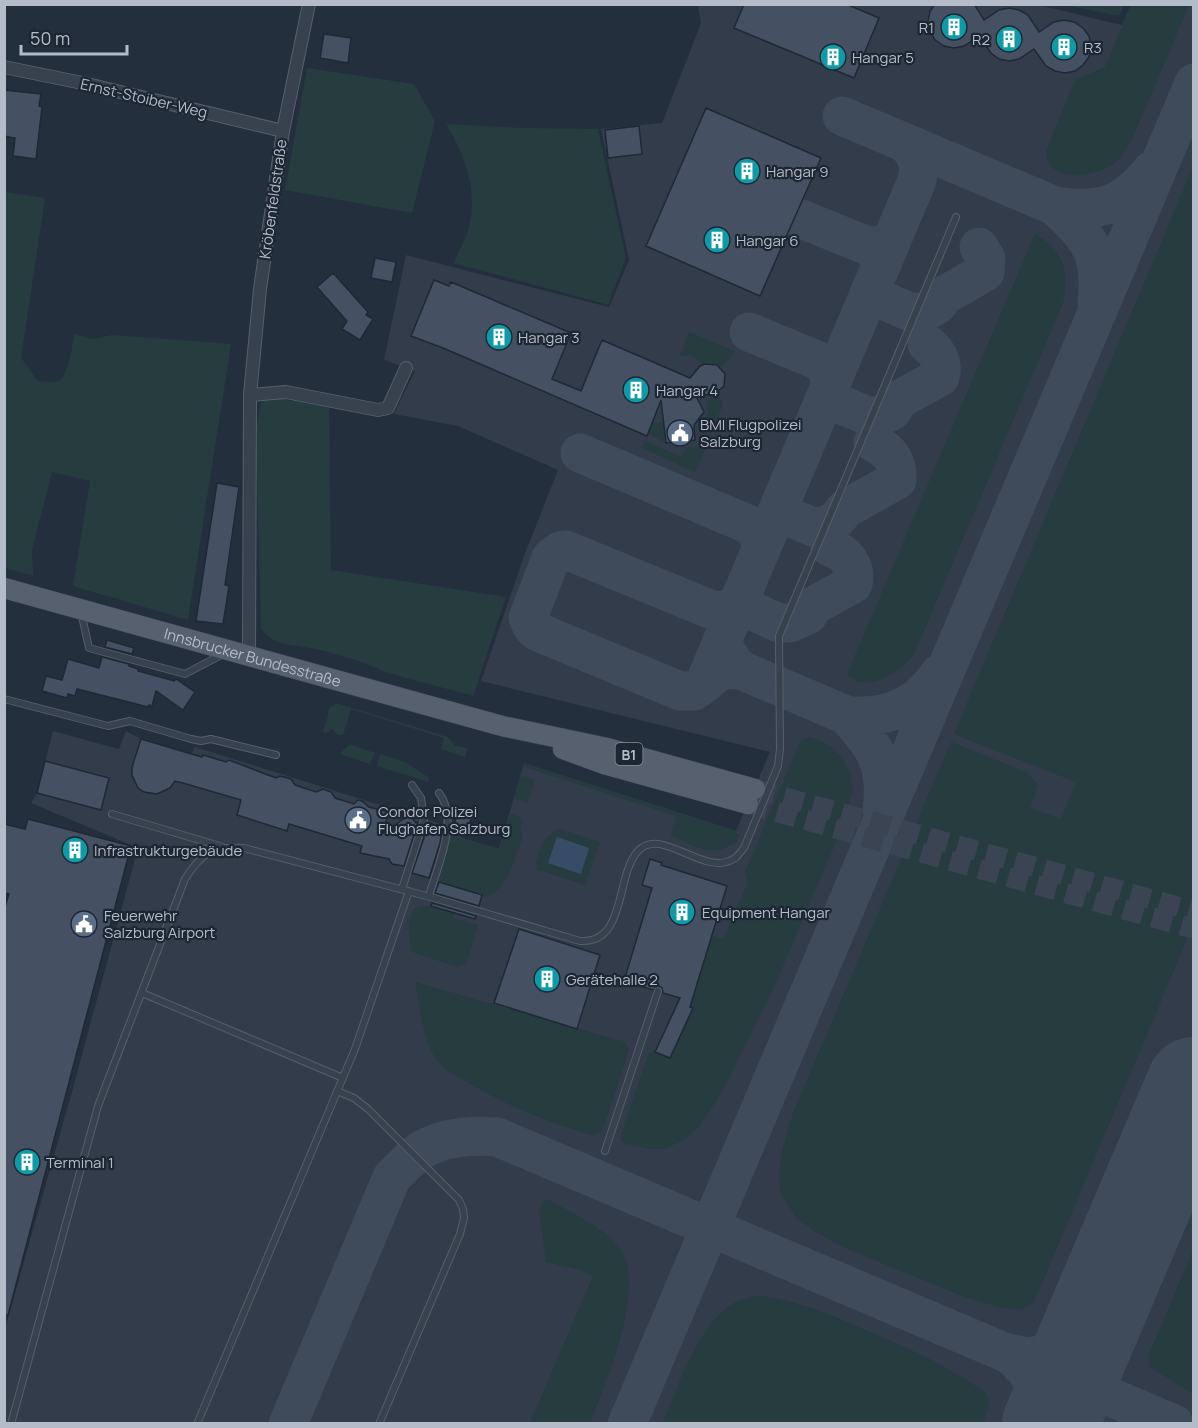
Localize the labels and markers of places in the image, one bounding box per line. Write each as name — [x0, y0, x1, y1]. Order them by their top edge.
building icon: R1 — [939, 12, 969, 42]
place label: R1 — [919, 17, 934, 38]
building icon: R2 — [994, 24, 1024, 54]
place label: R2 — [972, 29, 990, 50]
building icon: R3 — [1049, 32, 1079, 62]
place label: R3 — [1084, 37, 1102, 58]
building icon: Hangar 5 — [818, 42, 848, 72]
place label: Hangar 5 — [852, 47, 914, 68]
building icon: Hangar 9 — [732, 156, 762, 186]
place label: Hangar 9 — [766, 161, 828, 182]
building icon: Hangar 6 — [702, 225, 732, 255]
place label: Hangar 6 — [736, 230, 798, 251]
building icon: Hangar 3 — [484, 322, 514, 352]
place label: Hangar 3 — [518, 327, 579, 348]
building icon: Hangar 4 — [621, 375, 651, 405]
place label: Hangar 4 — [656, 380, 718, 401]
place label: BMI Flugpolizei Salzburg — [700, 414, 802, 452]
public building icon: BMI Flugpolizei Salzburg — [665, 418, 695, 448]
place label: Condor Polizei Flughafen Salzburg — [378, 801, 510, 839]
public building icon: Condor Polizei Flughafen Salzburg — [343, 805, 373, 835]
building icon: Infrastrukturgebäude — [60, 835, 90, 865]
place label: Infrastrukturgebäude — [94, 840, 242, 861]
building icon: Equipment Hangar — [667, 897, 697, 927]
place label: Equipment Hangar — [702, 902, 831, 923]
place label: Feuerwehr Salzburg Airport — [104, 905, 215, 943]
public building icon: Feuerwehr Salzburg Airport — [69, 909, 99, 939]
building icon: Gerätehalle 2 — [532, 964, 562, 994]
place label: Gerätehalle 2 — [566, 969, 658, 990]
building icon: Terminal 1 — [12, 1147, 42, 1177]
place label: Terminal 1 — [46, 1152, 114, 1173]

